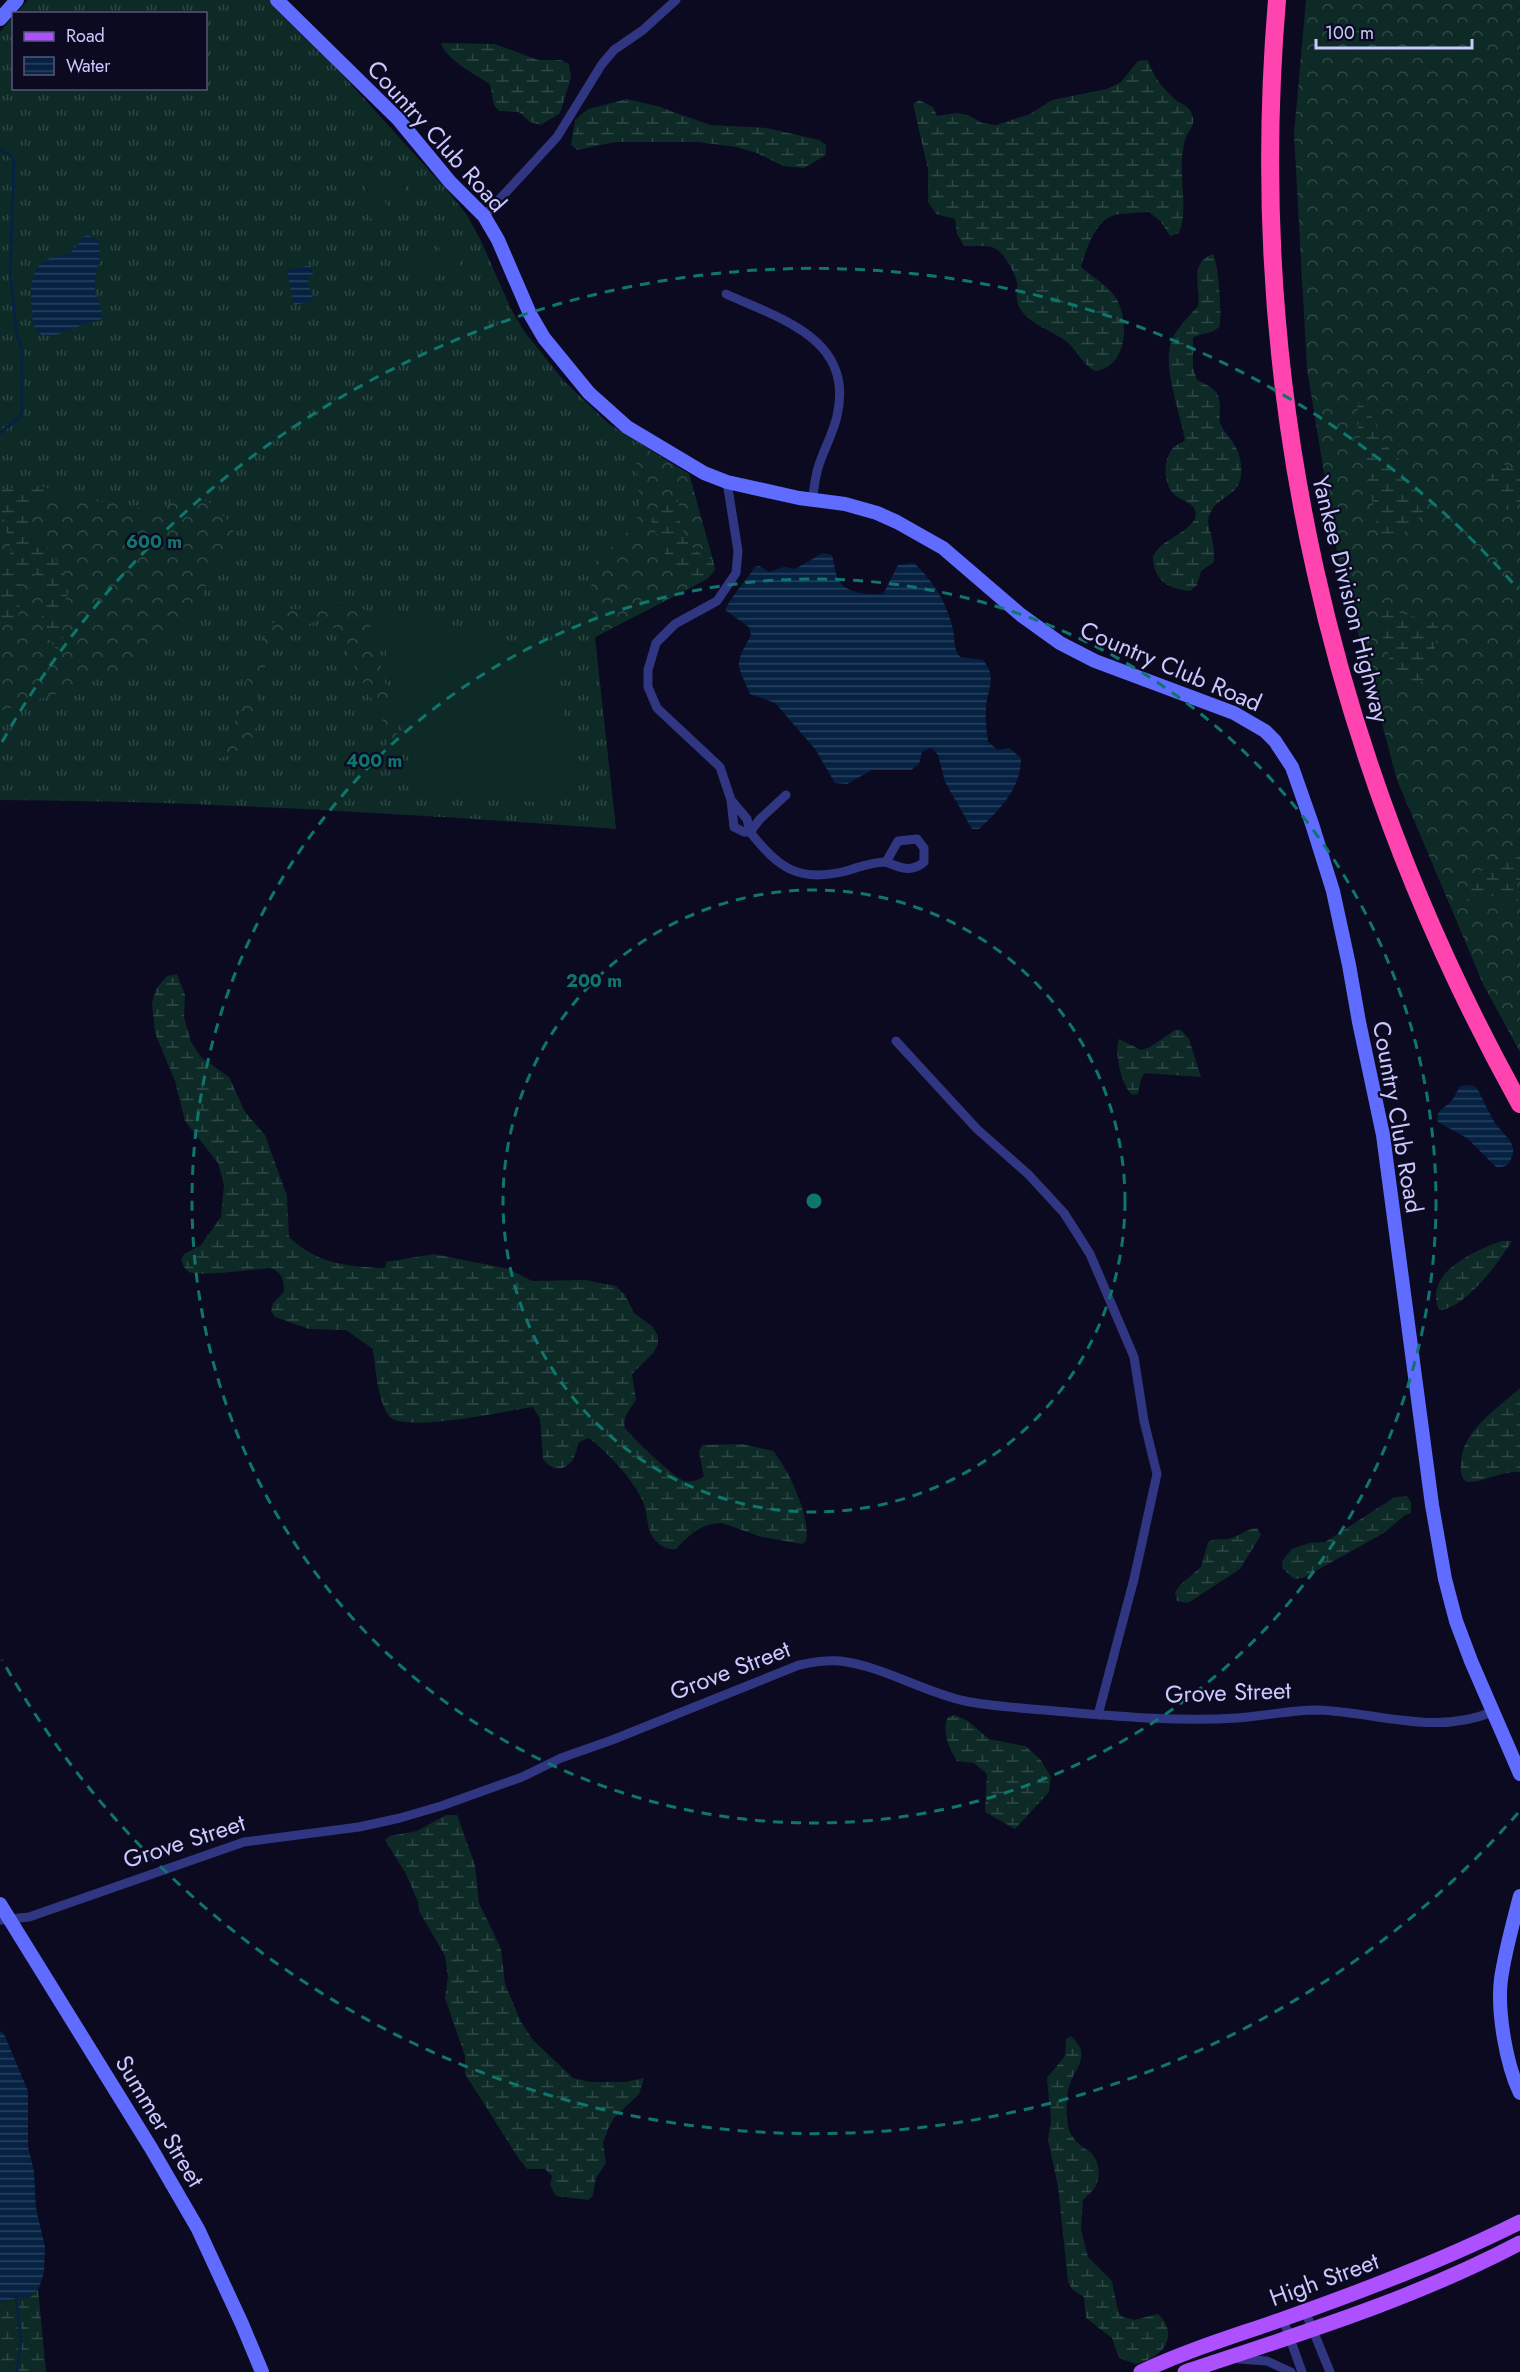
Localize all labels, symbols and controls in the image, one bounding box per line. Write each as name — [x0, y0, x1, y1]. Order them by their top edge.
legend — [12, 12, 207, 90]
scale bar — [1316, 12, 1472, 50]
text: 100 m — [1325, 20, 1374, 46]
text: Road — [66, 23, 105, 49]
street label: Country Club Road — [359, 52, 515, 220]
text: Water — [66, 53, 111, 79]
street label: Yankee Division Highway — [1303, 472, 1399, 727]
text: 600 m — [126, 529, 182, 555]
street label: Country Club Road — [1075, 612, 1267, 720]
text: 400 m — [346, 748, 402, 774]
text: 200 m — [566, 968, 622, 994]
street label: Country Club Road — [1364, 1018, 1432, 1216]
centre of rings — [804, 1191, 824, 1211]
street label: Grove Street — [665, 1631, 795, 1709]
street label: Grove Street — [1164, 1672, 1292, 1712]
street label: Grove Street — [119, 1805, 250, 1877]
street label: Summer Street — [107, 2048, 213, 2194]
street label: High Street — [1264, 2243, 1384, 2315]

